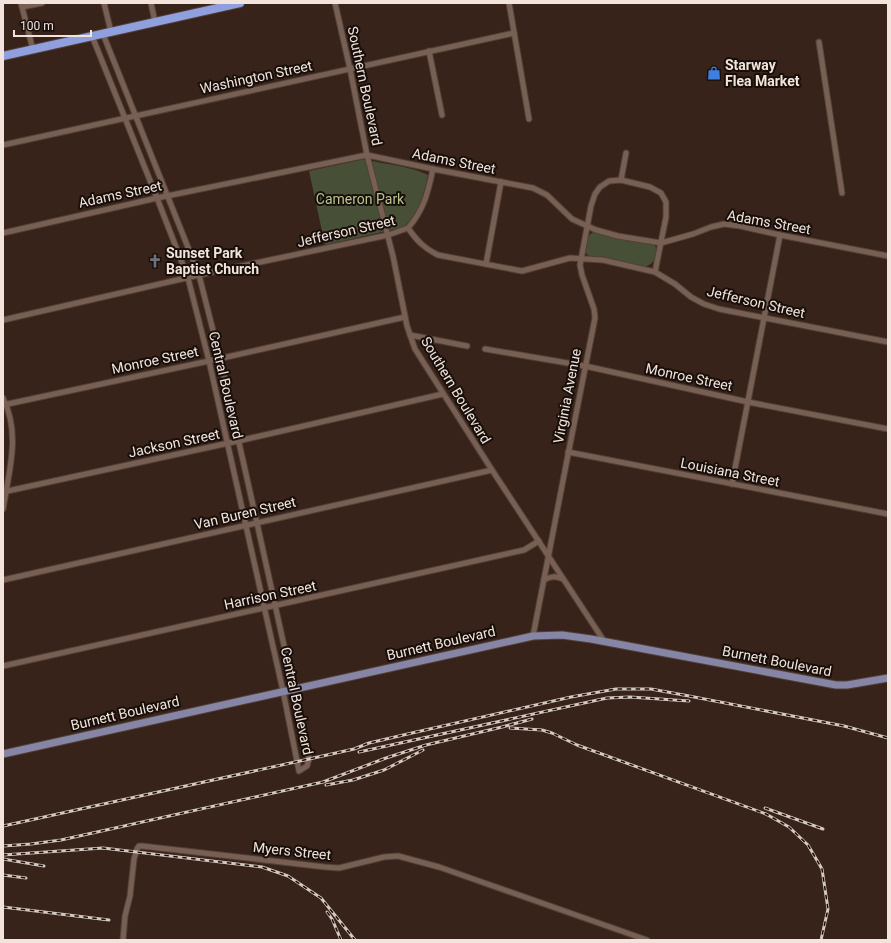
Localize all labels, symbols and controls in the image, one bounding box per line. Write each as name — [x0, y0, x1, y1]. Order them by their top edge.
scale bar — [14, 12, 91, 38]
text: 100 m — [20, 19, 54, 33]
street label: Southern Boulevard — [345, 25, 385, 147]
street label: Washington Street — [198, 57, 314, 97]
place label: Starway Flea Market — [725, 57, 800, 89]
shop icon: Starway Flea Market — [706, 65, 722, 81]
street label: Adams Street — [411, 145, 497, 177]
street label: Adams Street — [77, 177, 163, 211]
park label: Cameron Park — [316, 191, 405, 207]
street label: Adams Street — [726, 207, 812, 237]
street label: Jefferson Street — [295, 212, 397, 250]
place label: Sunset Park Baptist Church — [166, 245, 259, 277]
church icon: Sunset Park Baptist Church — [147, 253, 163, 269]
street label: Jefferson Street — [705, 283, 807, 321]
street label: Central Boulevard — [206, 330, 246, 440]
street label: Southern Boulevard — [418, 334, 494, 446]
street label: Monroe Street — [110, 343, 200, 377]
street label: Virginia Avenue — [550, 347, 584, 445]
street label: Monroe Street — [644, 360, 734, 394]
street label: Jackson Street — [127, 425, 222, 461]
street label: Louisiana Street — [679, 455, 781, 490]
street label: Van Buren Street — [193, 493, 298, 532]
street label: Harrison Street — [222, 577, 318, 613]
street label: Burnett Boulevard — [385, 623, 497, 663]
street label: Burnett Boulevard — [721, 643, 833, 679]
street label: Central Boulevard — [278, 646, 316, 756]
street label: Burnett Boulevard — [69, 693, 181, 733]
street label: Myers Street — [252, 839, 332, 863]

